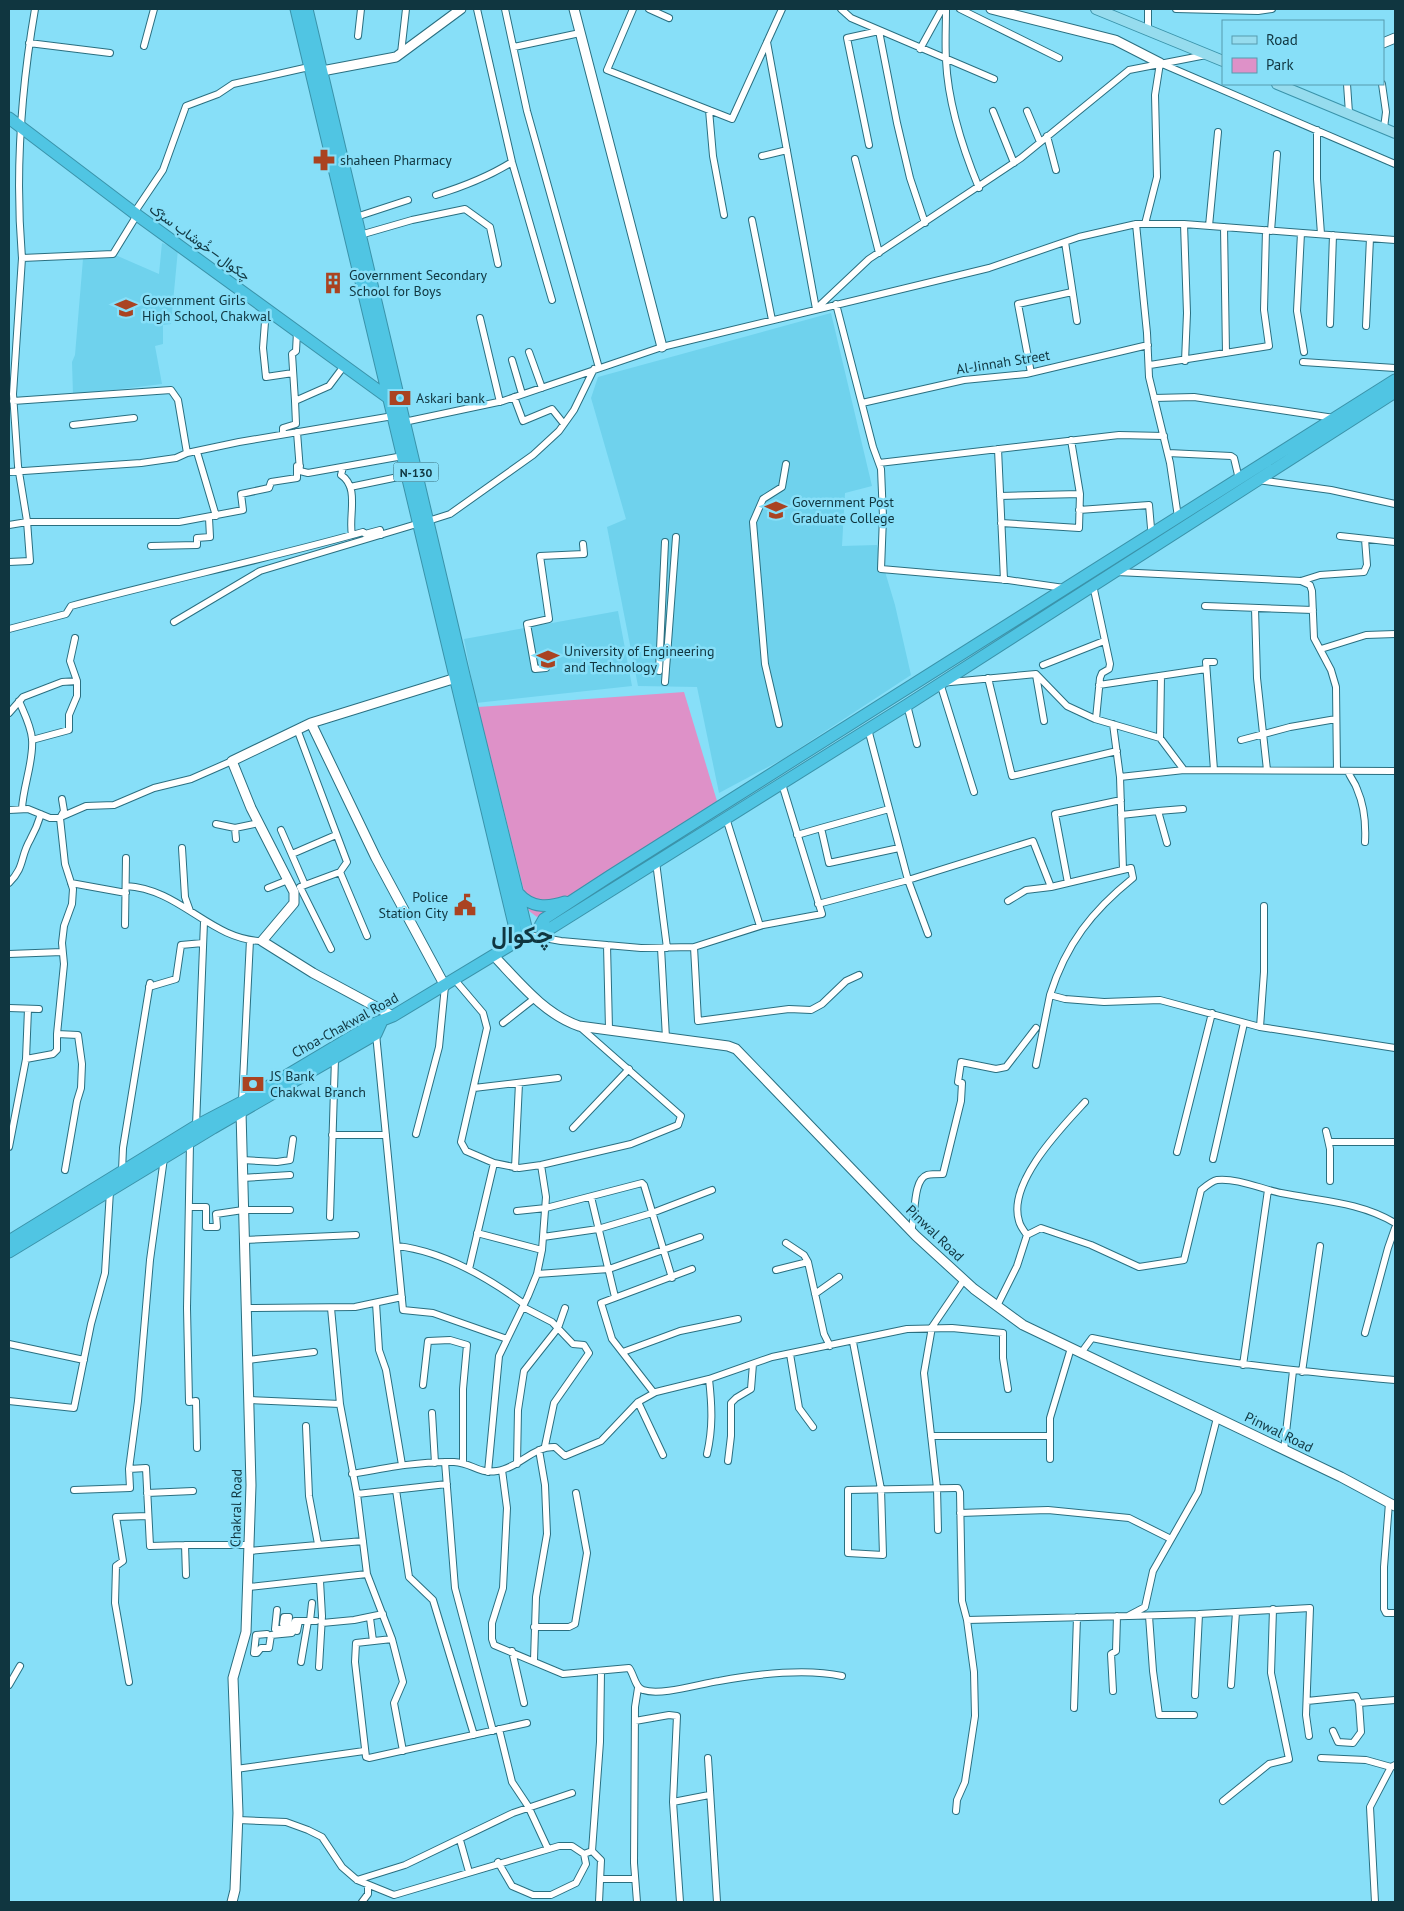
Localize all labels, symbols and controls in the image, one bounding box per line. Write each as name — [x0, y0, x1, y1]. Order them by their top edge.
legend — [1222, 20, 1384, 85]
text: Road — [1266, 30, 1298, 49]
text: Park — [1266, 55, 1294, 74]
pharmacy icon: shaheen Pharmacy — [311, 147, 337, 173]
place label: shaheen Pharmacy — [340, 151, 452, 169]
street label: چکوال—خُوشاب سڑک — [145, 199, 254, 285]
place label: Government Secondary School for Boys — [349, 266, 487, 300]
building icon: Government Secondary School for Boys — [320, 270, 346, 296]
place label: Government Girls High School, Chakwal — [142, 291, 271, 325]
school or university icon: Government Girls High School, Chakwal — [113, 295, 139, 321]
street label: Al-Jinnah Street — [955, 346, 1051, 378]
bank icon: Askari bank — [387, 385, 413, 411]
place label: Askari bank — [416, 389, 485, 407]
road number: N-130 — [394, 462, 438, 482]
place label: Government Post Graduate College — [792, 493, 895, 527]
school or university icon: Government Post Graduate College — [763, 497, 789, 523]
place label: University of Engineering and Technology — [564, 642, 715, 676]
school or university icon: University of Engineering and Technology — [535, 646, 561, 672]
place label: Police Station City — [378, 888, 448, 922]
public building icon: Police Station City — [452, 892, 478, 918]
district label: چکوال — [491, 919, 553, 951]
street label: Choa-Chakwal Road — [289, 988, 401, 1062]
place label: JS Bank Chakwal Branch — [269, 1067, 366, 1101]
bank icon: JS Bank Chakwal Branch — [240, 1071, 266, 1097]
street label: Pinwal Road — [902, 1201, 968, 1265]
street label: Pinwal Road — [1242, 1408, 1316, 1456]
street label: Chakral Road — [226, 1469, 246, 1547]

